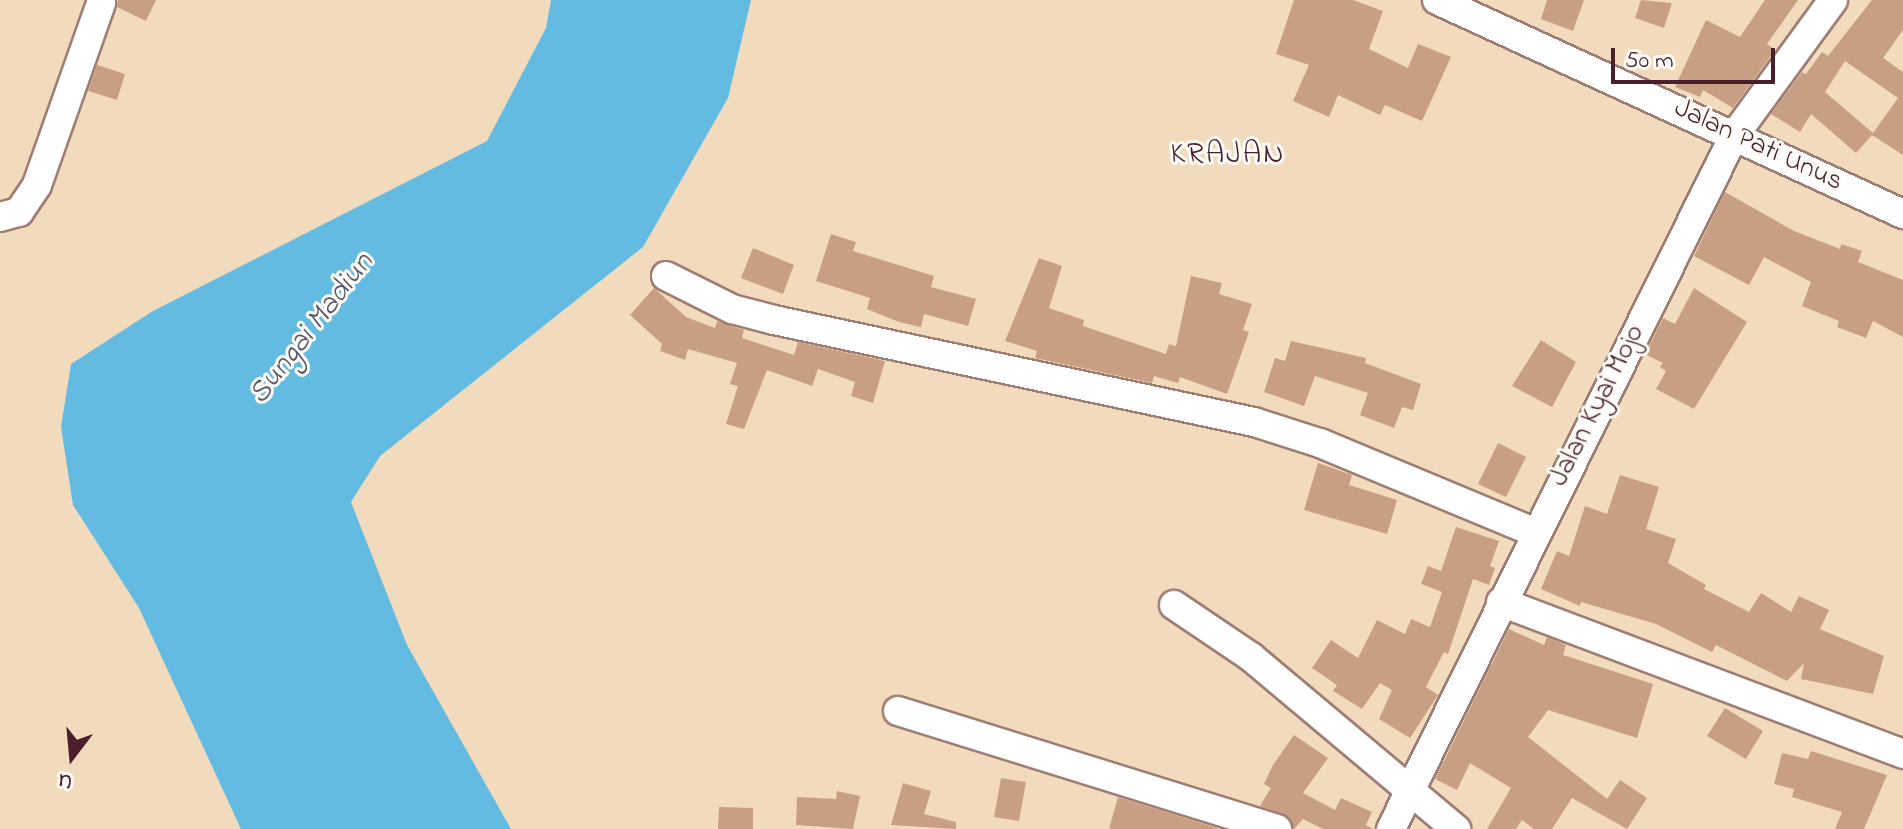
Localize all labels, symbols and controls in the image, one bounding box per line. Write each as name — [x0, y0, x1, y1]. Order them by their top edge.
scale bar — [1615, 32, 1779, 82]
text: 50 m — [1625, 44, 1674, 79]
street label: Jalan Pati Unus — [1668, 92, 1848, 200]
district label: KRAJAN — [1171, 137, 1285, 173]
water label: Sungai Madiun — [242, 246, 382, 412]
street label: Jalan Kyai Mojo — [1543, 320, 1653, 492]
north arrow — [32, 717, 112, 797]
text: U — [54, 763, 76, 797]

